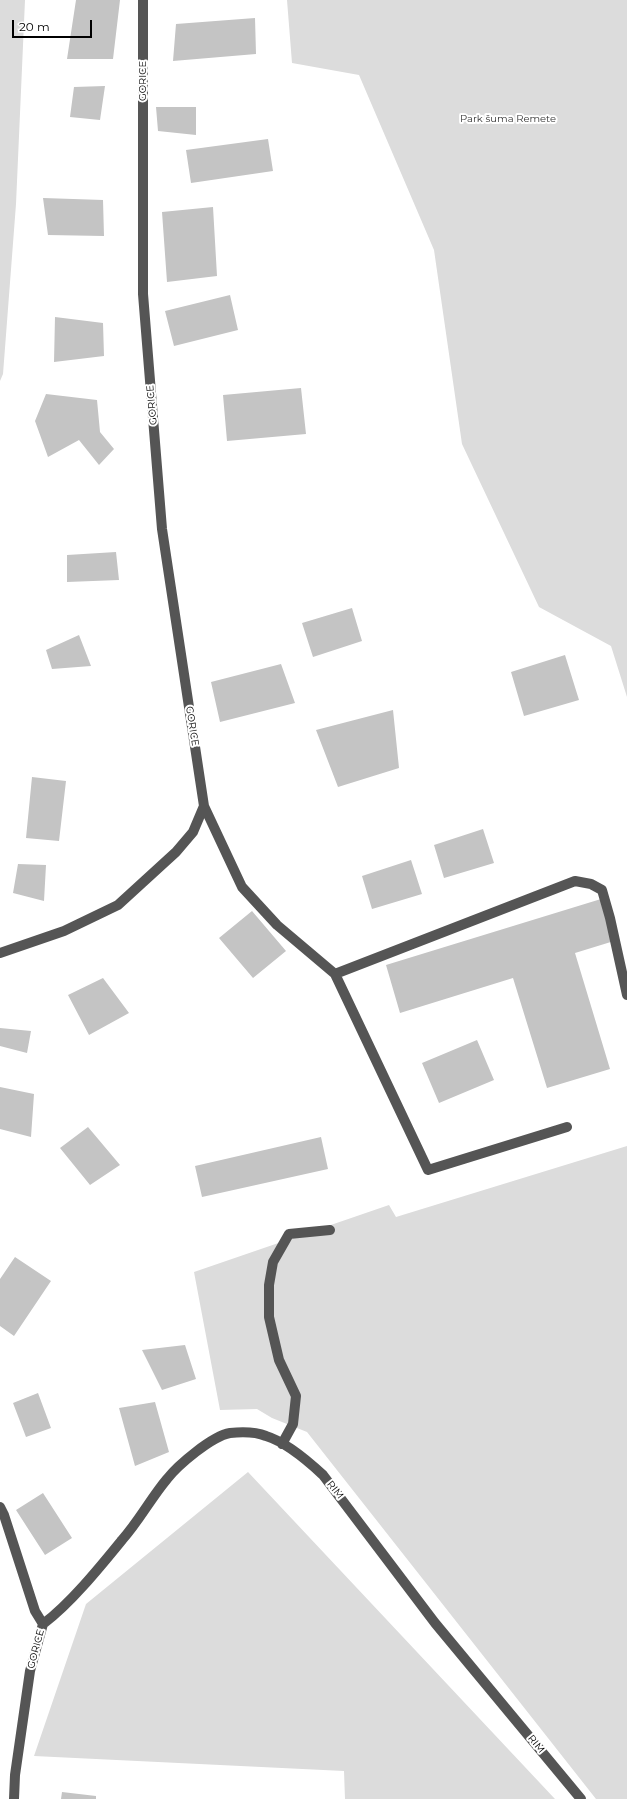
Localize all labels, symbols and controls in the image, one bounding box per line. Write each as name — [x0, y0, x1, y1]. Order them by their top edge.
scale bar — [14, 12, 94, 38]
text: 20 m — [19, 19, 50, 34]
street label: GORICE — [137, 61, 149, 101]
park label: Park šuma Remete — [460, 113, 556, 125]
street label: GORICE — [144, 384, 160, 426]
street label: GORICE — [183, 705, 201, 747]
street label: RIM — [324, 1479, 346, 1501]
street label: GORICE — [25, 1628, 47, 1670]
street label: RIM — [525, 1733, 547, 1755]

